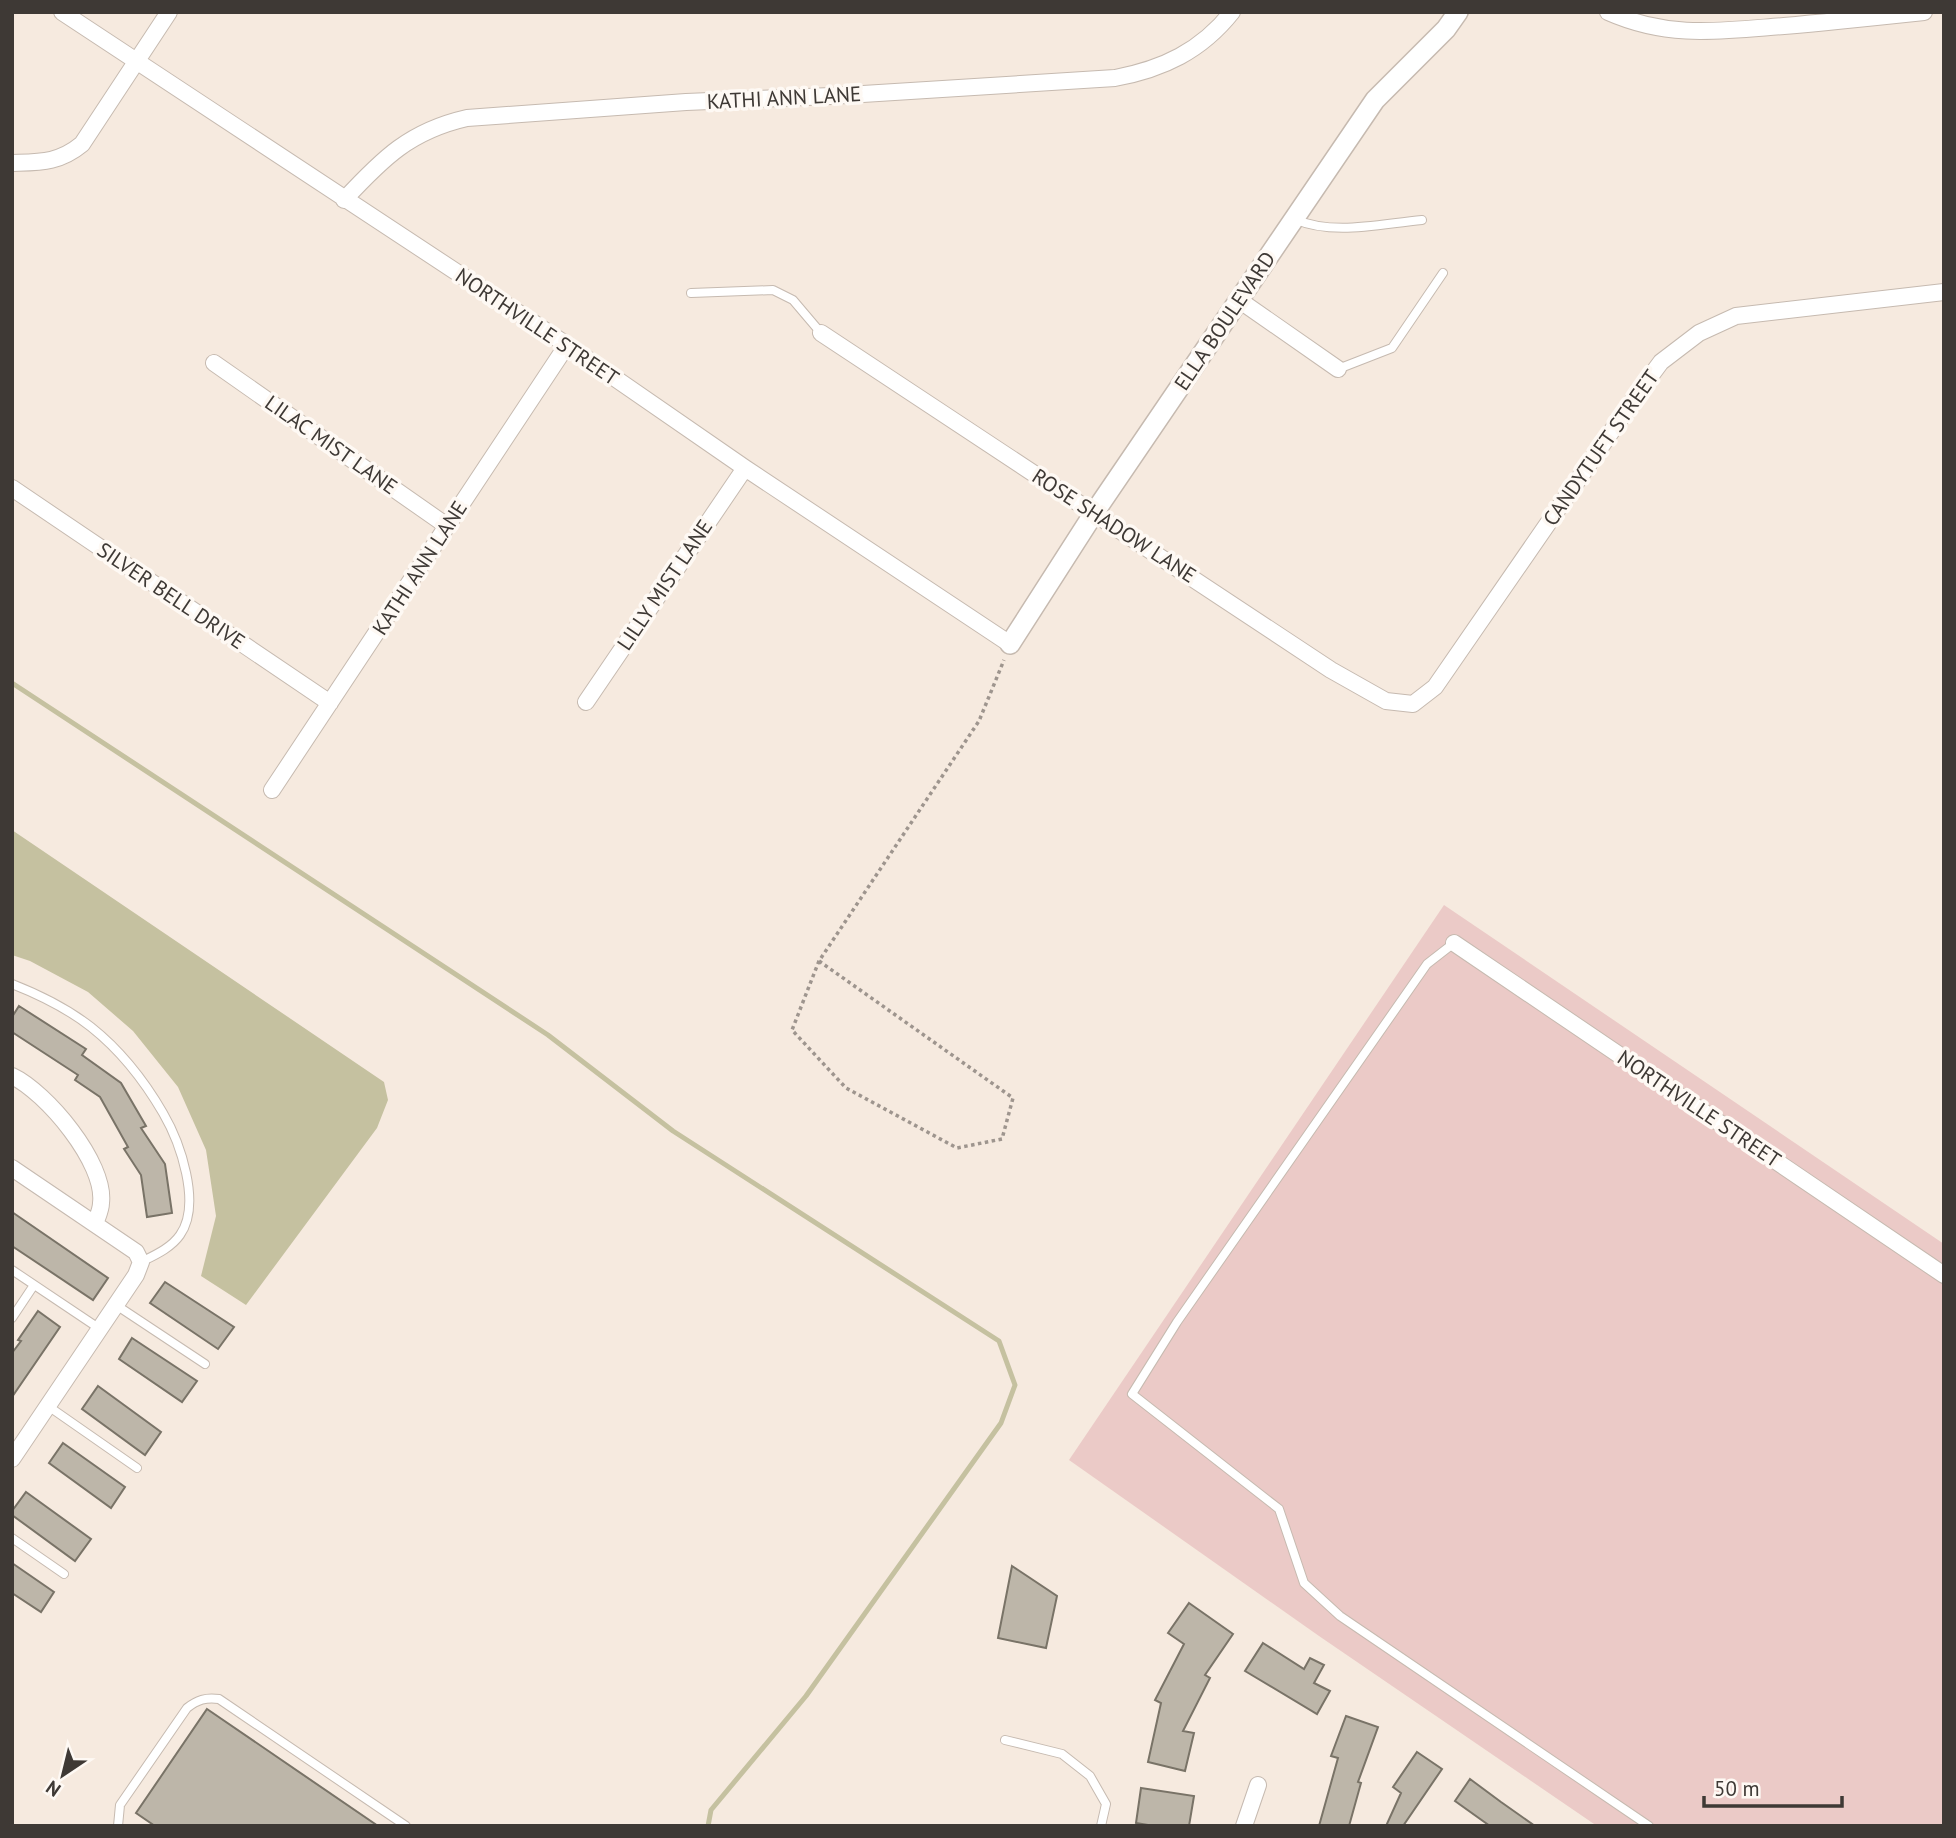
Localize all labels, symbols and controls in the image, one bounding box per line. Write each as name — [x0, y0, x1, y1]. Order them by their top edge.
street label: KATHI ANN LANE — [706, 80, 862, 115]
street label: ELLA BOULEVARD — [1168, 246, 1281, 395]
street label: NORTHVILLE STREET — [450, 262, 625, 392]
street label: CANDYTUFT STREET — [1537, 364, 1665, 531]
street label: LILAC MIST LANE — [260, 389, 403, 500]
street label: ROSE SHADOW LANE — [1027, 462, 1201, 589]
street label: KATHI ANN LANE — [366, 496, 473, 640]
street label: LILLY MIST LANE — [611, 514, 718, 655]
street label: SILVER BELL DRIVE — [92, 536, 250, 655]
street label: NORTHVILLE STREET — [1612, 1044, 1787, 1174]
north arrow — [28, 1740, 98, 1810]
scale bar — [1704, 1764, 1842, 1808]
text: 50 m — [1714, 1775, 1760, 1802]
text: N — [41, 1776, 65, 1802]

